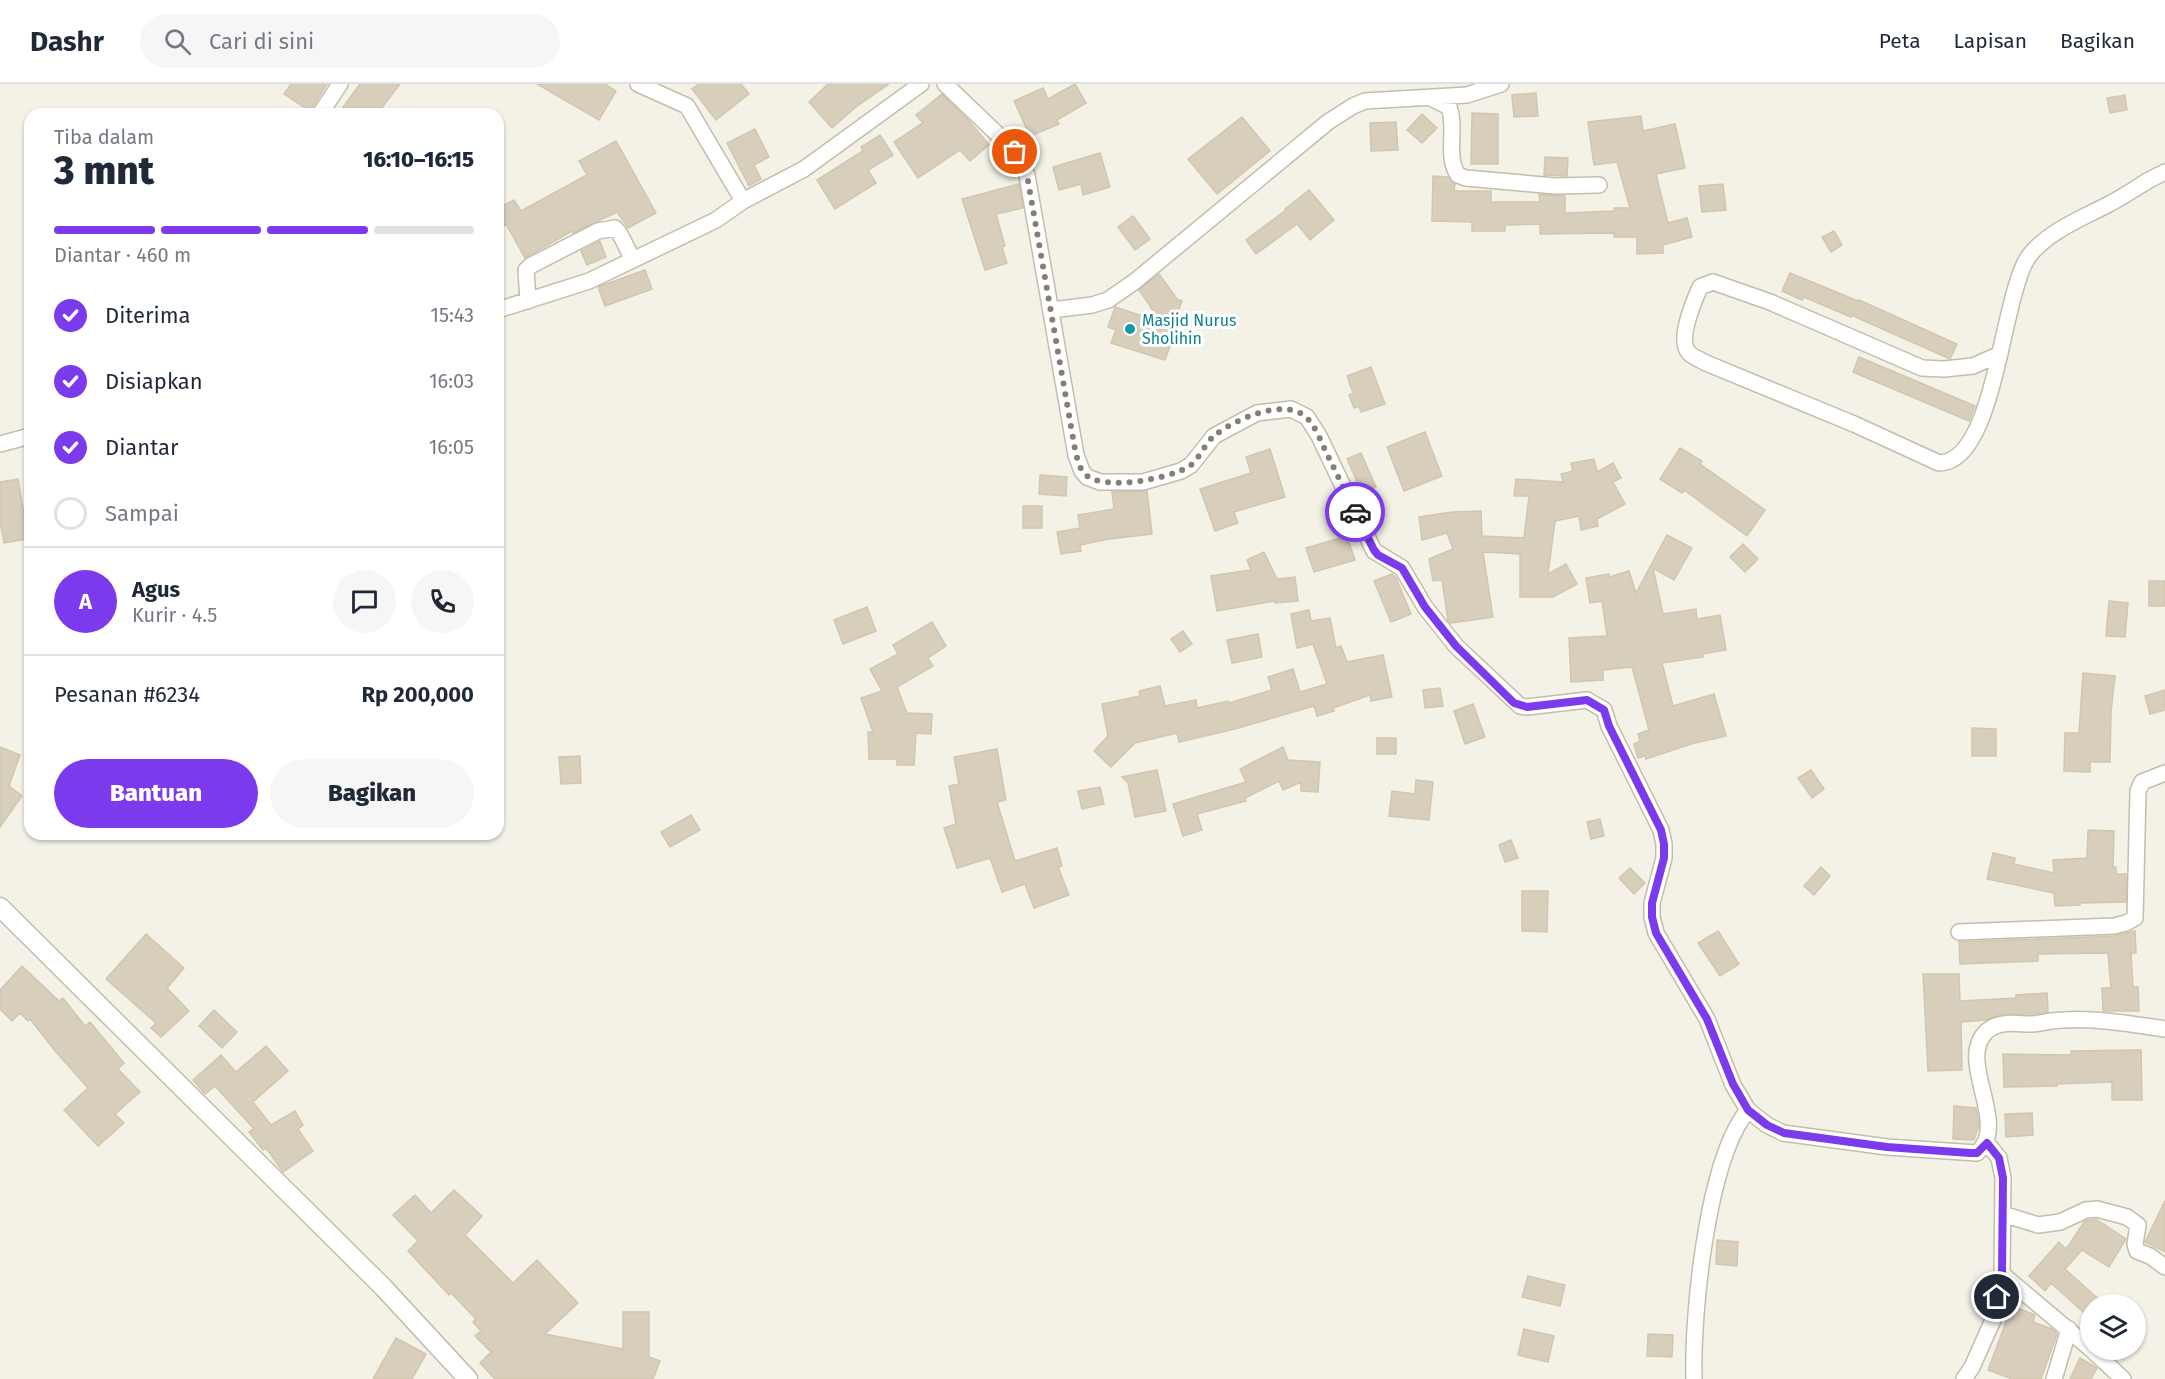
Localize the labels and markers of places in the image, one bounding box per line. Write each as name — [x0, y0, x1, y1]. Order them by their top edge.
pin — [989, 126, 1040, 177]
place label: Masjid Nurus Sholihin — [1142, 311, 1236, 348]
marker: Masjid Nurus Sholihin — [1123, 322, 1137, 336]
pin — [1971, 1271, 2022, 1322]

